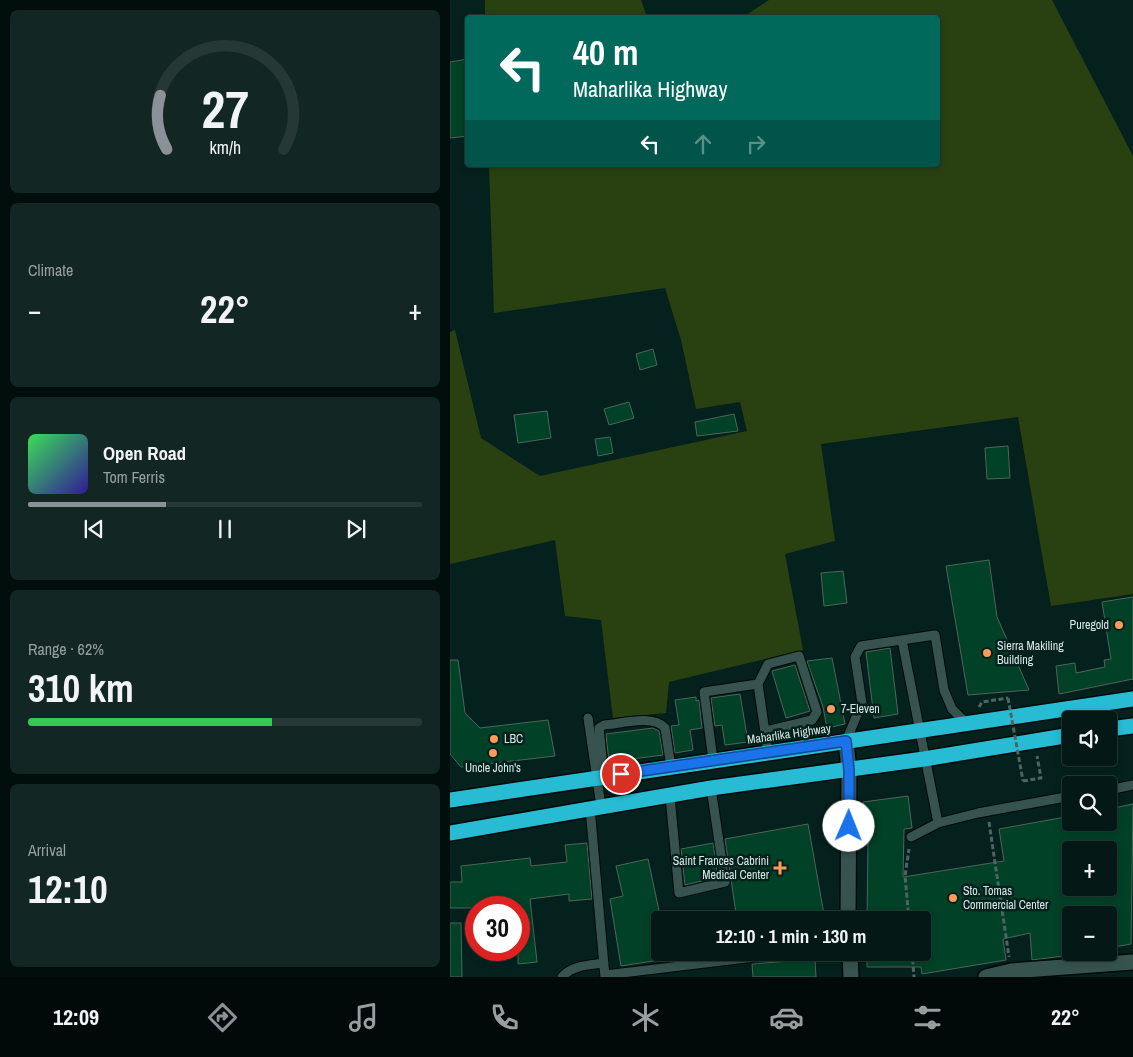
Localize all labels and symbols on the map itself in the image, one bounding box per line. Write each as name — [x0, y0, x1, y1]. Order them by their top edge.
place label: Puregold — [1070, 617, 1109, 633]
marker: Puregold — [1113, 619, 1125, 631]
place label: Sierra Makiling Building — [997, 638, 1064, 668]
marker: Sierra Makiling Building — [981, 647, 993, 659]
place label: 7-Eleven — [841, 701, 880, 717]
marker: 7-Eleven — [825, 703, 837, 715]
street label: Maharlika Highway — [746, 720, 832, 748]
place label: LBC — [504, 731, 523, 747]
marker: LBC — [488, 733, 500, 745]
marker: Uncle John's — [487, 747, 499, 759]
pin — [600, 753, 642, 795]
place label: Uncle John's — [465, 760, 521, 776]
position arrow — [822, 799, 874, 851]
place label: Saint Frances Cabrini Medical Center — [673, 853, 770, 883]
marker: Saint Frances Cabrini Medical Center — [773, 861, 787, 875]
place label: Sto. Tomas Commercial Center — [963, 883, 1049, 913]
marker: Sto. Tomas Commercial Center — [947, 892, 959, 904]
speed limit sign: 30 — [465, 896, 530, 961]

